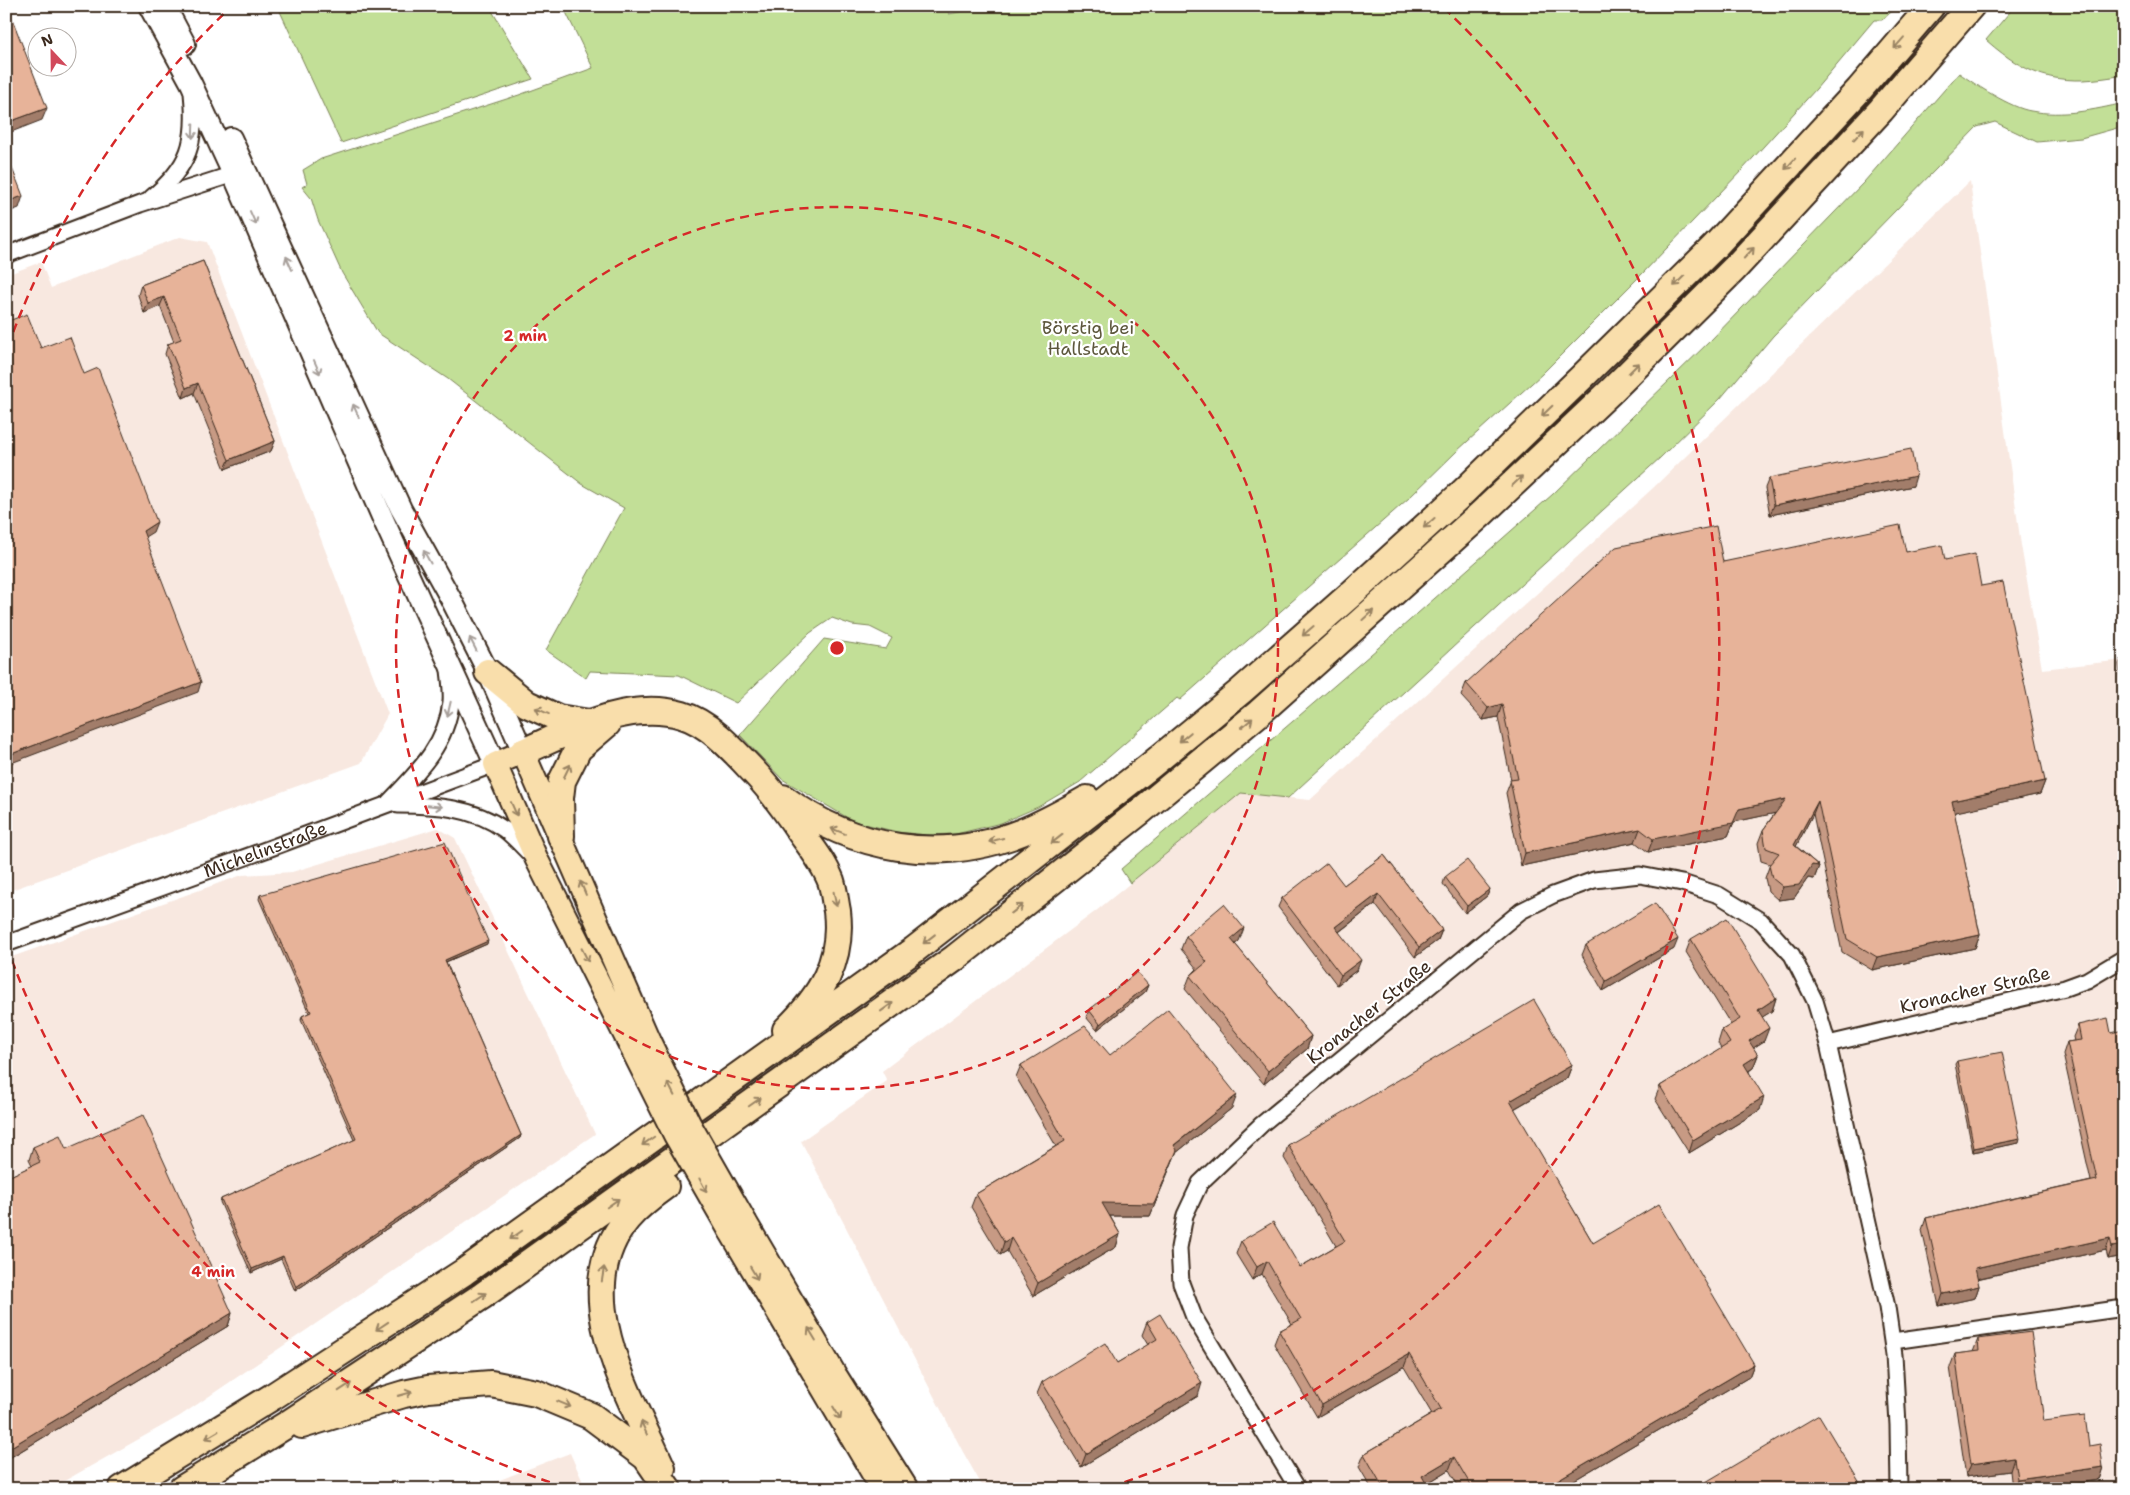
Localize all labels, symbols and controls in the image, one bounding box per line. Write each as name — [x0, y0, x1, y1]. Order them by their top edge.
north arrow — [28, 28, 78, 78]
text: N — [39, 30, 56, 50]
one-way arrow — [1893, 37, 1905, 50]
one-way arrow — [188, 123, 198, 139]
one-way arrow — [1853, 127, 1865, 140]
one-way arrow — [1784, 158, 1796, 171]
one-way arrow — [249, 211, 258, 226]
one-way arrow — [1743, 247, 1755, 260]
one-way arrow — [284, 256, 294, 271]
one-way arrow — [1673, 275, 1686, 287]
park label: Börstig bei Hallstadt — [1042, 316, 1134, 361]
text: 2 min — [503, 326, 547, 346]
one-way arrow — [314, 360, 323, 375]
one-way arrow — [1628, 362, 1640, 374]
one-way arrow — [351, 404, 361, 419]
one-way arrow — [1541, 405, 1553, 417]
one-way arrow — [1510, 475, 1523, 487]
one-way arrow — [1423, 517, 1436, 529]
one-way arrow — [422, 549, 432, 564]
one-way arrow — [1362, 609, 1375, 621]
one-way arrow — [1302, 626, 1315, 637]
one-way arrow — [468, 637, 477, 652]
centre of rings — [828, 639, 846, 657]
one-way arrow — [444, 701, 453, 717]
one-way arrow — [535, 705, 550, 715]
one-way arrow — [1240, 717, 1253, 728]
one-way arrow — [1178, 731, 1191, 742]
one-way arrow — [563, 764, 573, 779]
one-way arrow — [427, 801, 443, 811]
one-way arrow — [510, 801, 520, 816]
street label: Michelinstraße — [200, 816, 330, 883]
one-way arrow — [830, 825, 845, 834]
one-way arrow — [1051, 833, 1064, 844]
one-way arrow — [989, 836, 1005, 846]
one-way arrow — [578, 881, 588, 896]
one-way arrow — [830, 890, 840, 906]
one-way arrow — [1010, 904, 1023, 915]
one-way arrow — [923, 934, 936, 945]
one-way arrow — [581, 947, 590, 962]
street label: Kronacher Straße — [1302, 954, 1436, 1070]
street label: Kronacher Straße — [1897, 961, 2053, 1019]
one-way arrow — [880, 1002, 894, 1012]
one-way arrow — [666, 1082, 676, 1097]
one-way arrow — [748, 1097, 762, 1107]
one-way arrow — [641, 1136, 655, 1146]
one-way arrow — [699, 1177, 709, 1191]
one-way arrow — [606, 1198, 620, 1208]
one-way arrow — [509, 1230, 523, 1240]
text: 4 min — [191, 1262, 235, 1282]
one-way arrow — [598, 1266, 608, 1282]
one-way arrow — [750, 1266, 760, 1280]
one-way arrow — [473, 1292, 487, 1302]
one-way arrow — [375, 1322, 389, 1332]
one-way arrow — [806, 1328, 816, 1342]
one-way arrow — [338, 1382, 352, 1392]
one-way arrow — [397, 1389, 413, 1398]
one-way arrow — [556, 1400, 571, 1409]
one-way arrow — [833, 1406, 843, 1420]
one-way arrow — [639, 1421, 649, 1436]
one-way arrow — [205, 1430, 219, 1440]

